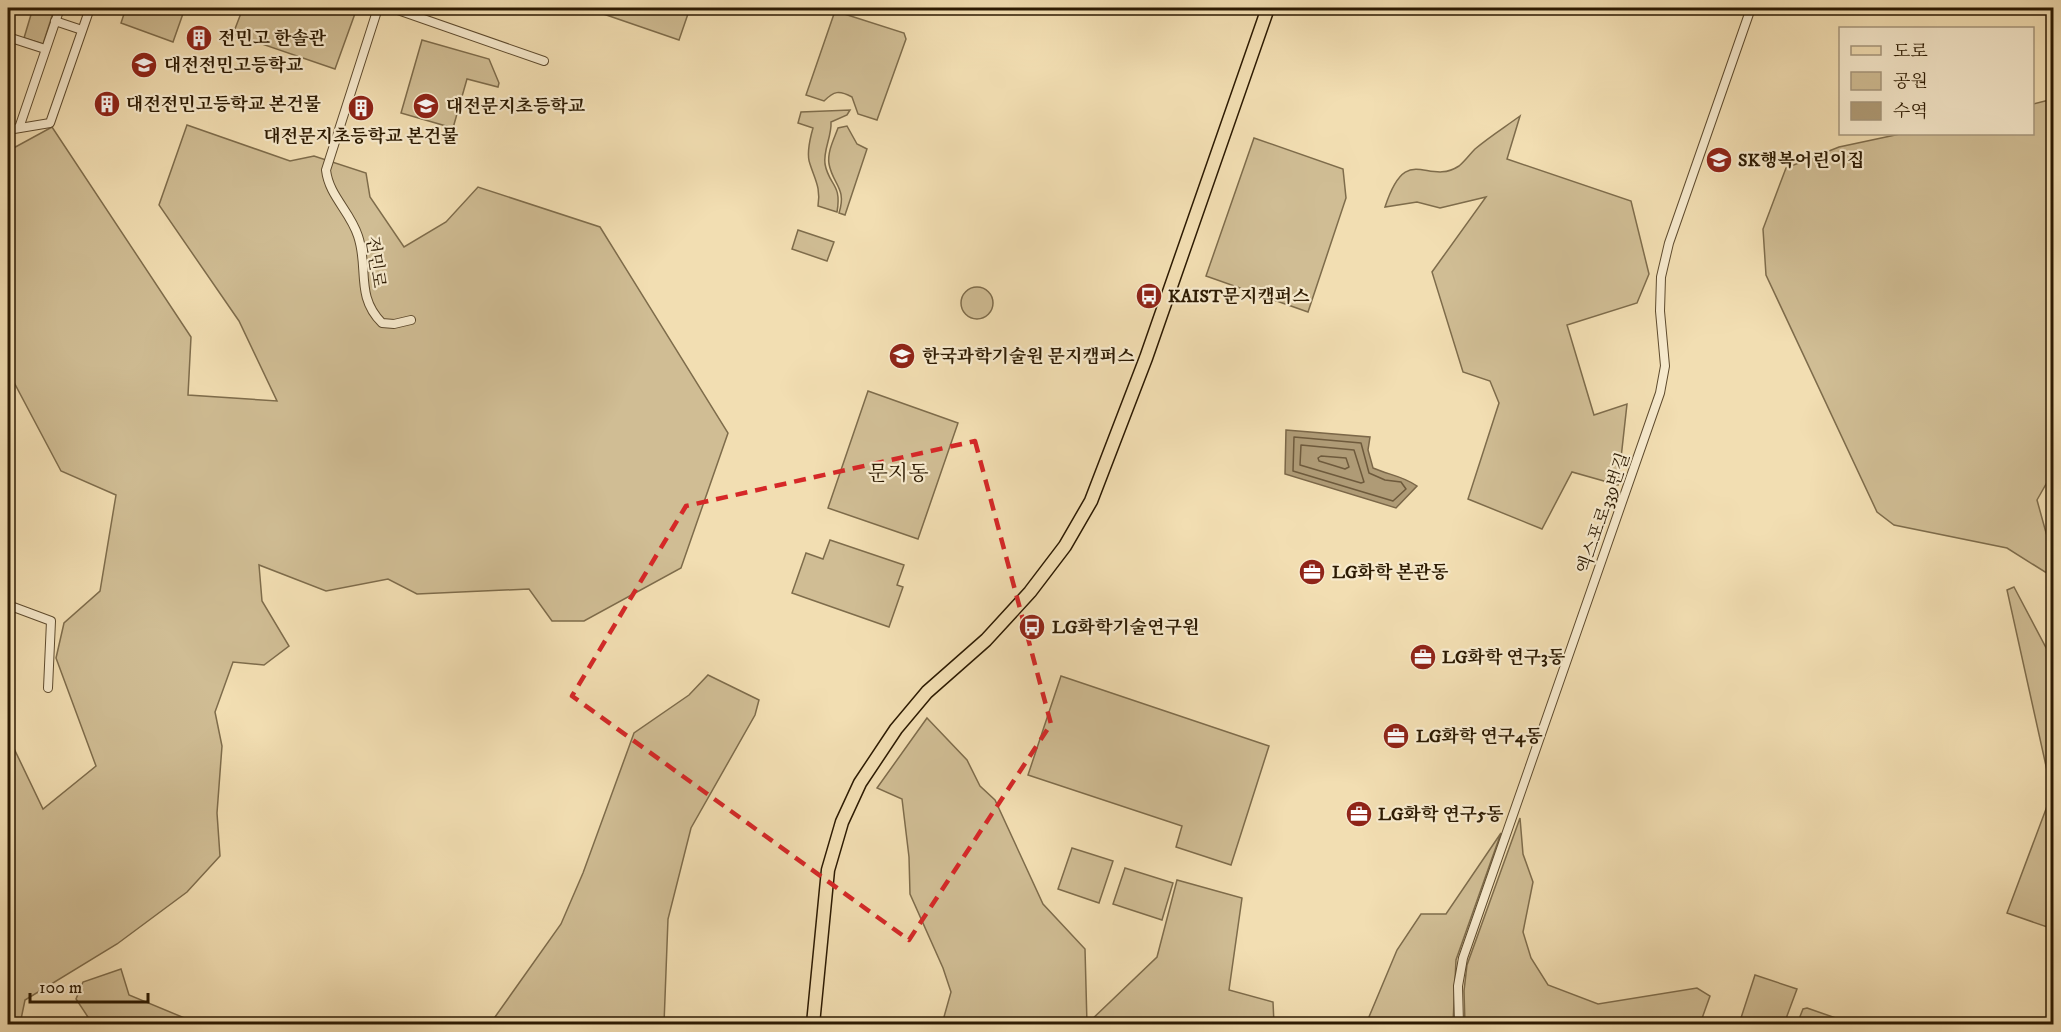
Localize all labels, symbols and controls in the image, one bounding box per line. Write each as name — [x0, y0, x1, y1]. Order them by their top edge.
building icon: 전민고 한솔관 — [184, 23, 214, 53]
legend — [1839, 27, 2034, 135]
place label: 전민고 한솔관 — [218, 28, 327, 50]
text: 도로 — [1893, 41, 1928, 63]
school or university icon: 대전전민고등학교 — [129, 50, 159, 80]
place label: 대전전민고등학교 — [164, 55, 304, 77]
text: 공원 — [1893, 71, 1928, 93]
building icon: 대전전민고등학교 본건물 — [92, 89, 122, 119]
school or university icon: 대전문지초등학교 — [411, 91, 441, 121]
building icon: 대전문지초등학교 본건물 — [346, 93, 376, 123]
place label: 대전전민고등학교 본건물 — [126, 94, 321, 116]
place label: 대전문지초등학교 — [446, 96, 586, 118]
text: 수역 — [1893, 101, 1928, 123]
place label: 대전문지초등학교 본건물 — [263, 126, 459, 148]
school or university icon: SK행복어린이집 — [1704, 145, 1734, 175]
place label: SK행복어린이집 — [1738, 150, 1864, 172]
street label: 전민로 — [360, 235, 390, 290]
bus stop icon: KAIST문지캠퍼스 — [1134, 281, 1164, 311]
place label: KAIST문지캠퍼스 — [1168, 286, 1310, 308]
school or university icon: 한국과학기술원 문지캠퍼스 — [887, 341, 917, 371]
place label: 한국과학기술원 문지캠퍼스 — [922, 346, 1135, 368]
street label: 엑스포로339번길 — [1573, 450, 1635, 577]
district label: 문지동 — [868, 461, 928, 487]
office icon: LG화학 본관동 — [1297, 557, 1327, 587]
place label: LG화학 본관동 — [1332, 562, 1449, 584]
bus stop icon: LG화학기술연구원 — [1017, 612, 1047, 642]
place label: LG화학기술연구원 — [1052, 617, 1199, 639]
office icon: LG화학 연구3동 — [1408, 642, 1438, 672]
place label: LG화학 연구3동 — [1442, 647, 1566, 669]
office icon: LG화학 연구4동 — [1381, 721, 1411, 751]
place label: LG화학 연구4동 — [1416, 726, 1543, 748]
office icon: LG화학 연구5동 — [1344, 799, 1374, 829]
place label: LG화학 연구5동 — [1378, 804, 1504, 826]
scale bar — [30, 966, 148, 1004]
text: 100 m — [39, 977, 82, 999]

